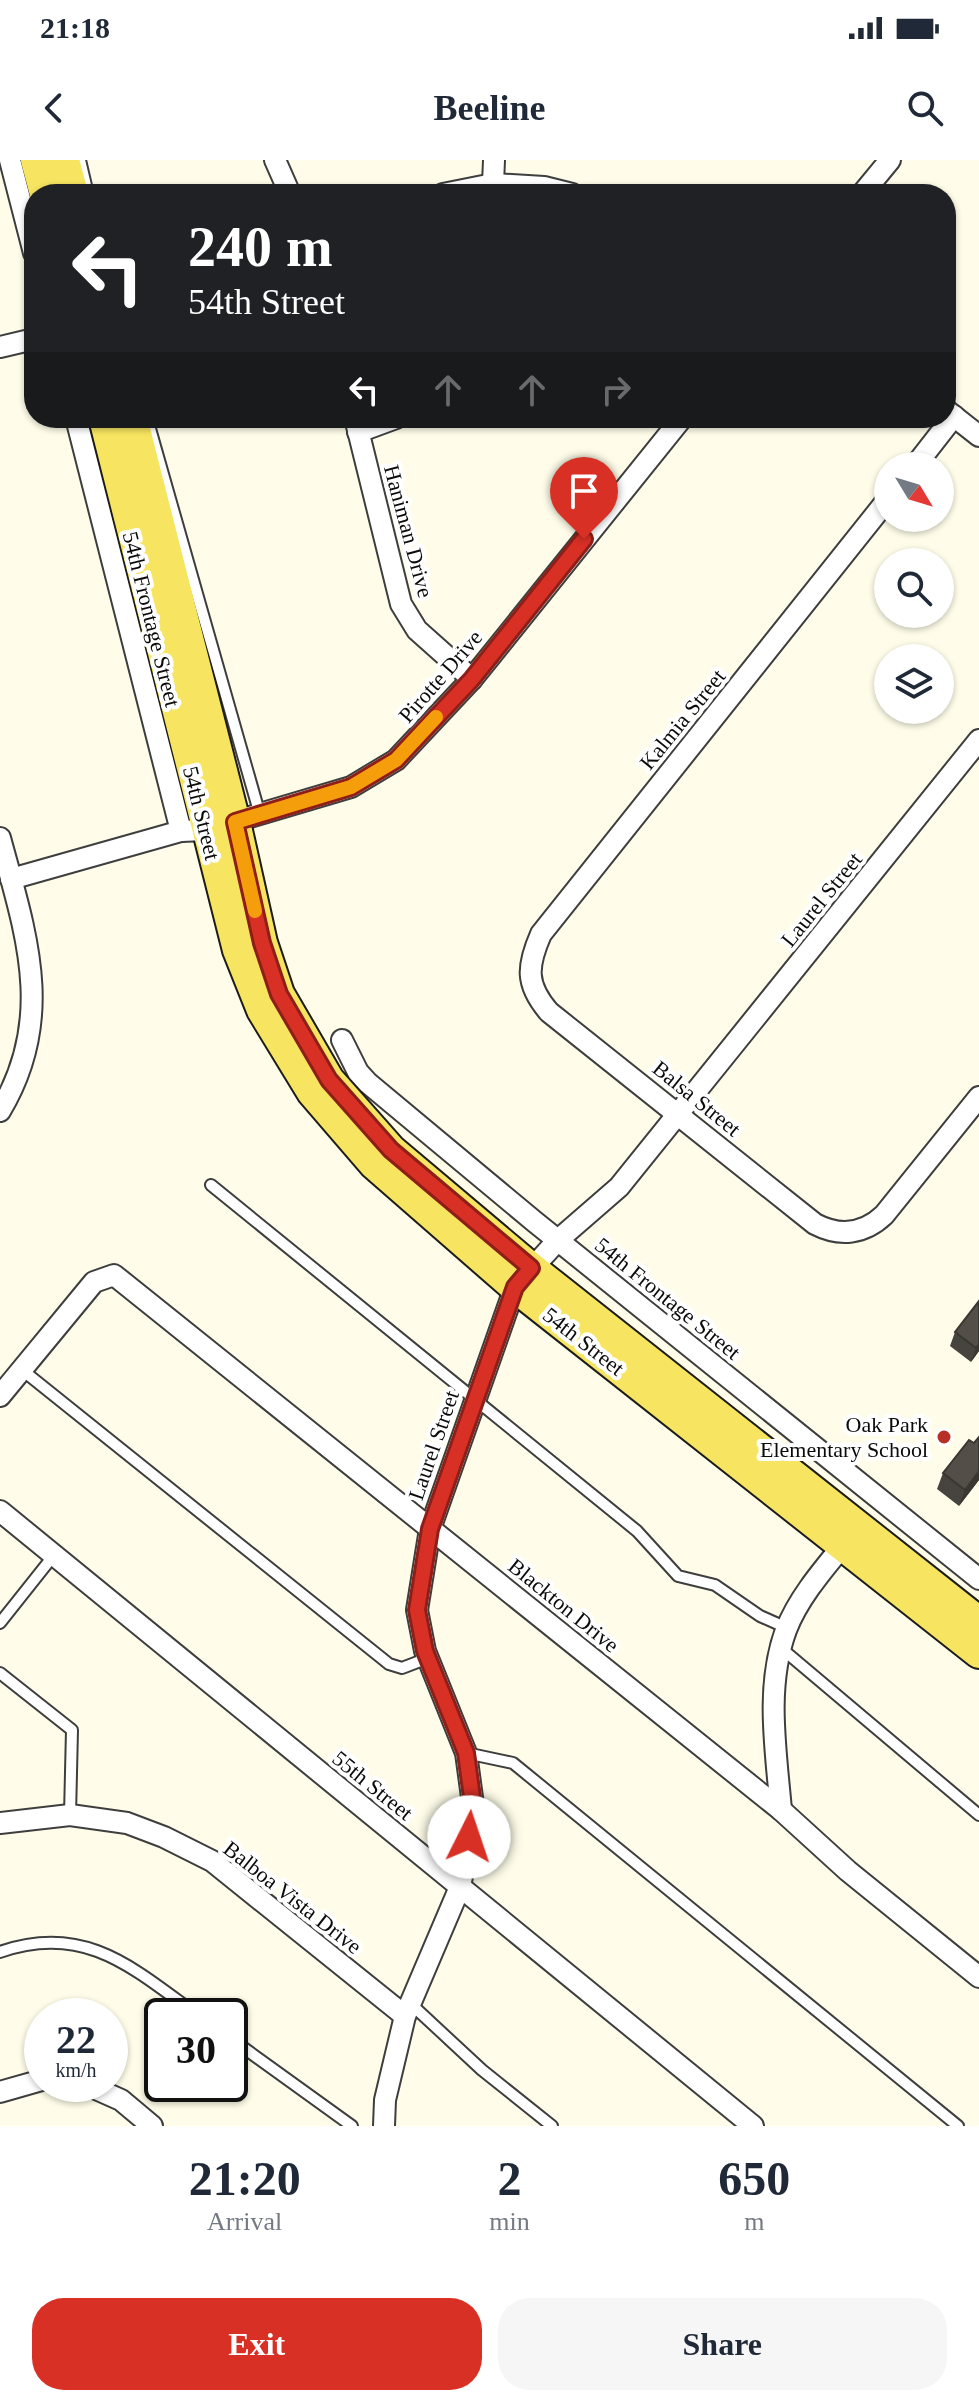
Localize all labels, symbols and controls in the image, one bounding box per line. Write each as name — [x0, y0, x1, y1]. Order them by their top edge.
text: 21:18 — [40, 11, 110, 44]
icon: back — [32, 86, 76, 130]
icon: search — [903, 86, 947, 130]
text: Beeline — [434, 88, 545, 128]
icon: left — [56, 216, 160, 320]
text: 240 m — [188, 216, 333, 278]
text: 54th Street — [188, 282, 345, 322]
icon: left — [342, 368, 386, 412]
icon: ahead — [426, 368, 470, 412]
icon: ahead — [510, 368, 554, 412]
icon: right — [594, 368, 638, 412]
north arrow — [874, 452, 954, 532]
map controls — [874, 452, 954, 724]
pin — [550, 457, 618, 539]
street label: Haniman Drive — [379, 462, 438, 600]
icon: arrive — [562, 469, 606, 513]
street label: 54th Frontage Street — [118, 529, 185, 709]
button: search — [874, 548, 954, 628]
street label: Pirotte Drive — [393, 625, 487, 728]
button: layers — [874, 644, 954, 724]
street label: Kalmia Street — [634, 664, 730, 774]
street label: 54th Street — [178, 764, 225, 863]
street label: Laurel Street — [776, 847, 867, 952]
street label: Balsa Street — [648, 1055, 746, 1141]
street label: 54th Frontage Street — [590, 1232, 745, 1365]
street label: 54th Street — [538, 1302, 629, 1381]
street label: Laurel Street — [403, 1387, 464, 1503]
place label: Oak Park Elementary School — [760, 1412, 928, 1462]
marker: Oak Park Elementary School — [935, 1428, 953, 1446]
street label: Blackton Drive — [503, 1553, 624, 1658]
street label: 55th Street — [328, 1745, 418, 1825]
position arrow — [427, 1795, 511, 1879]
street label: Balboa Vista Drive — [219, 1836, 367, 1959]
speed limit sign: 30 — [144, 1998, 248, 2102]
text: 22 — [56, 2017, 96, 2062]
text: km/h — [55, 2059, 97, 2081]
text: 21:20 — [189, 2152, 301, 2205]
text: 2 — [497, 2152, 521, 2205]
text: 650 — [718, 2152, 790, 2205]
text: Arrival — [207, 2207, 282, 2236]
text: min — [489, 2207, 530, 2236]
text: m — [744, 2207, 764, 2236]
button: Exit — [32, 2298, 482, 2390]
button: Share — [498, 2298, 947, 2390]

